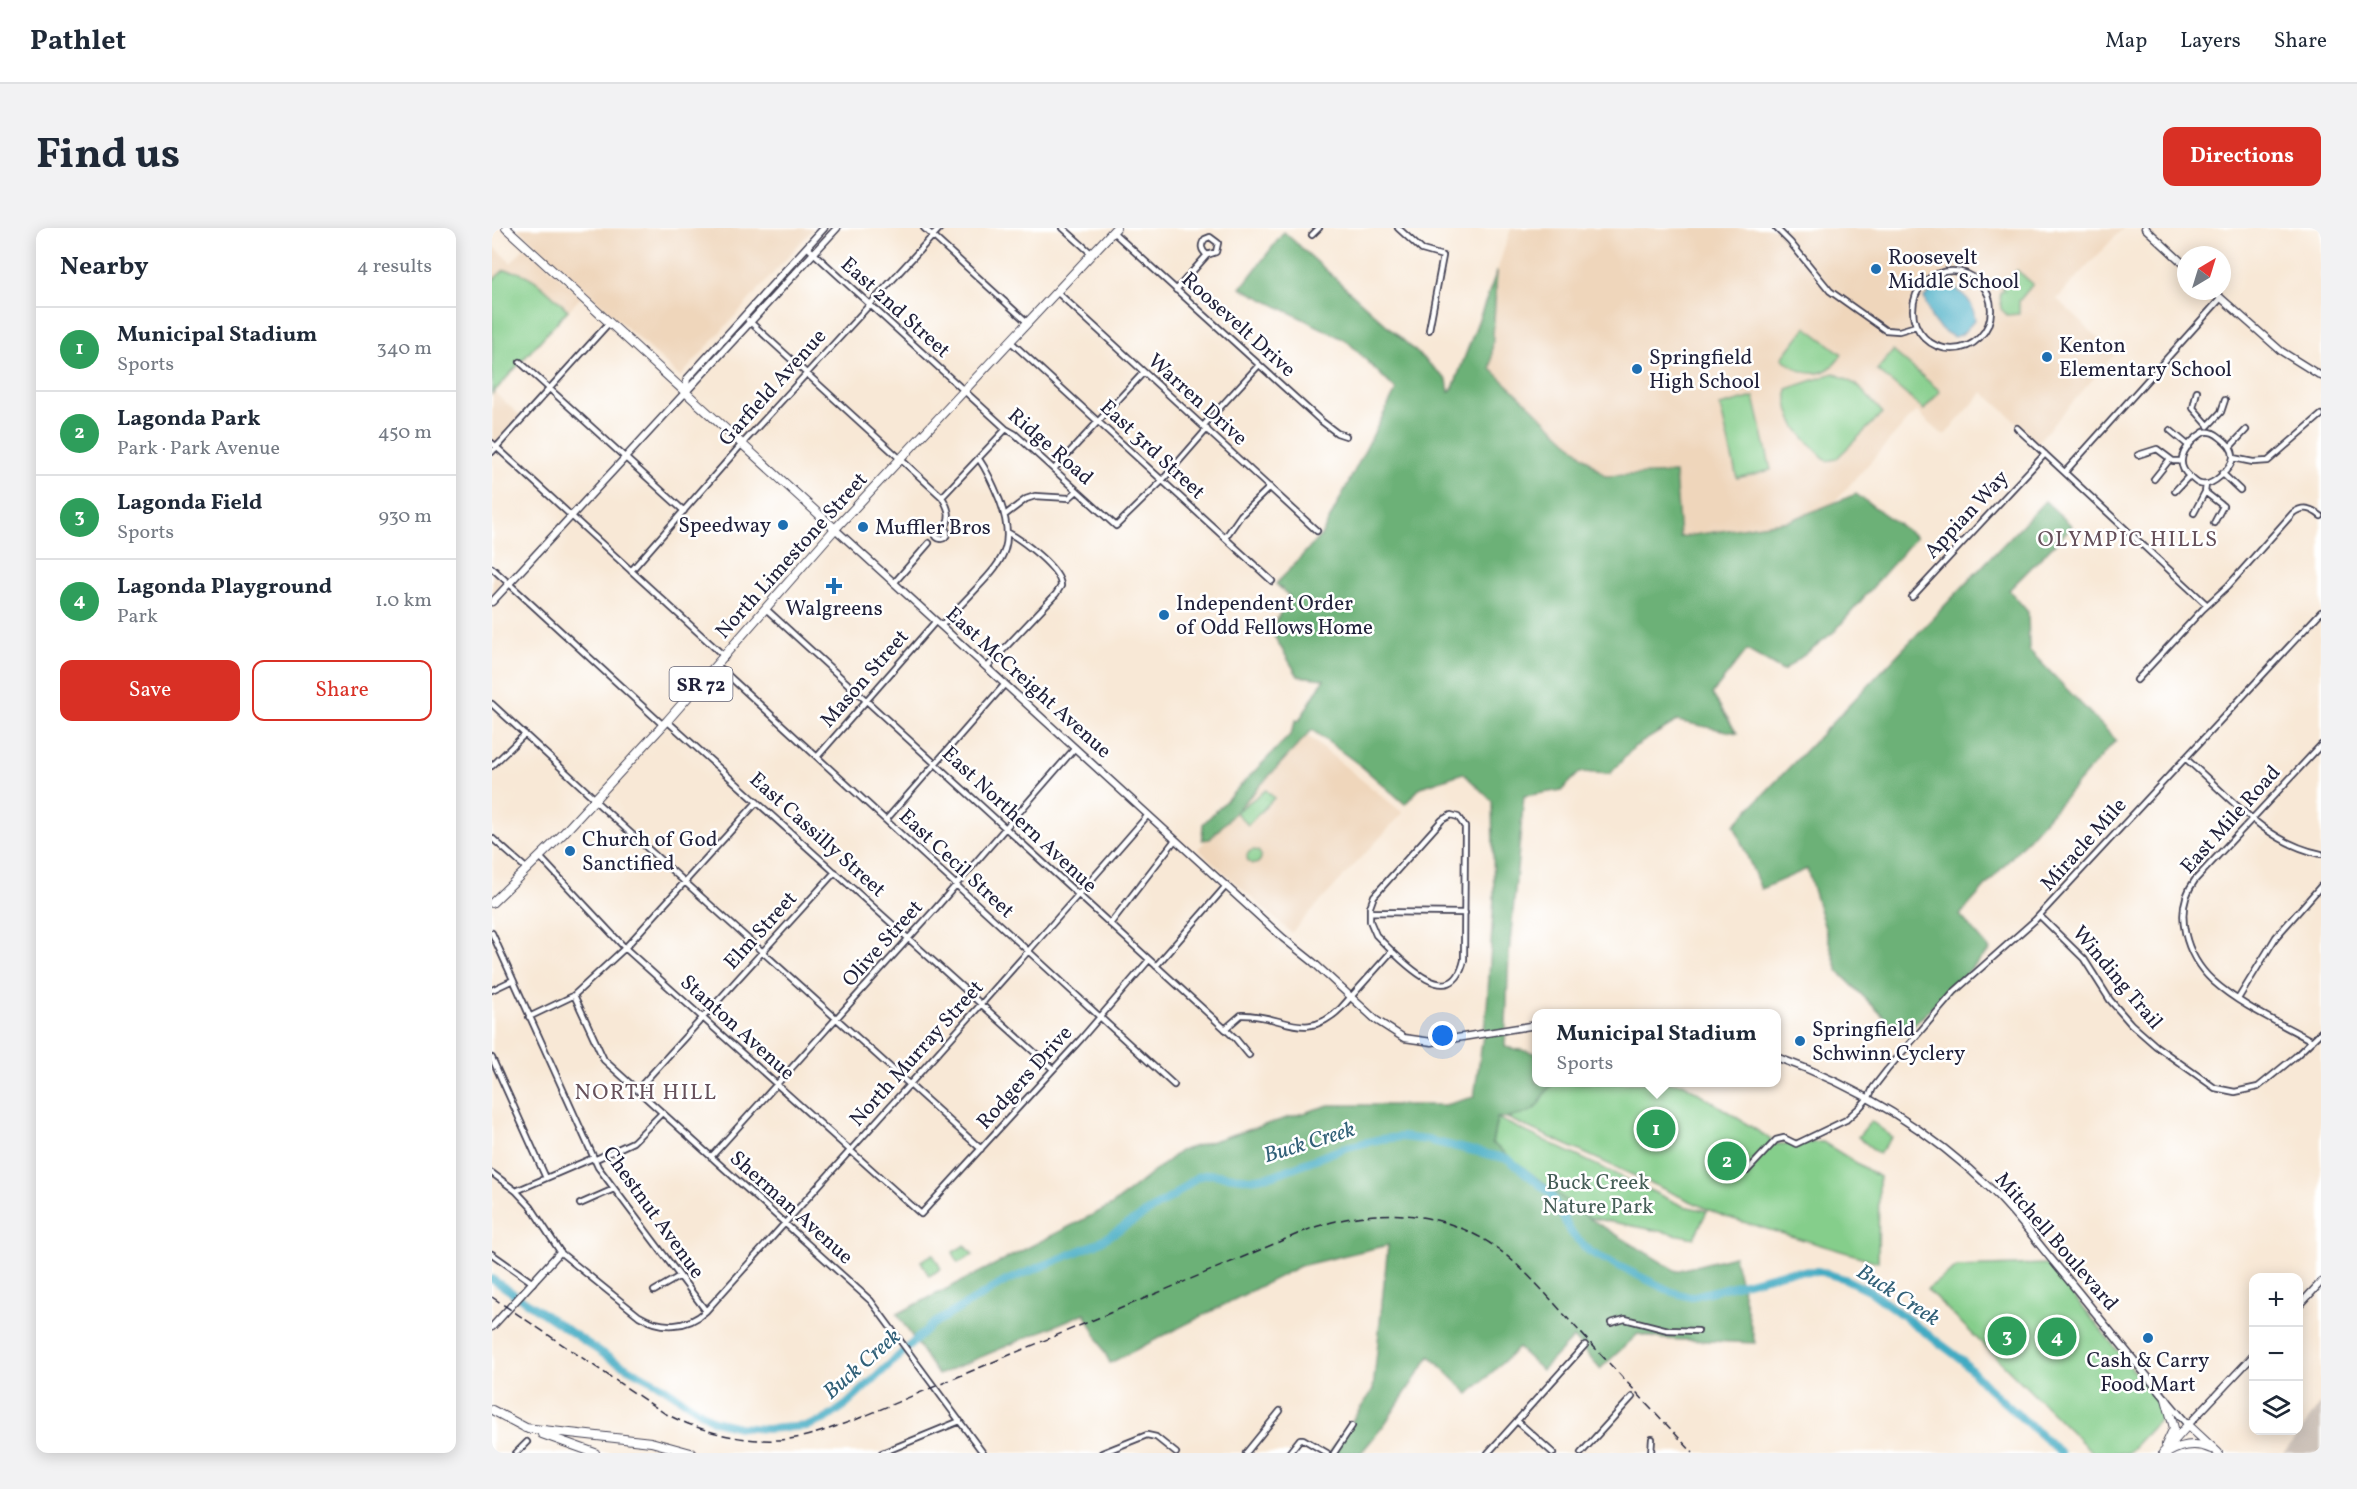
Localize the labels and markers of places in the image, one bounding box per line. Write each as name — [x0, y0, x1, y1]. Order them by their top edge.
place label: Roosevelt Middle School — [1888, 244, 2019, 297]
marker: Roosevelt Middle School — [1869, 262, 1883, 276]
place label: Kenton Elementary School — [2059, 332, 2232, 385]
place label: Springfield High School — [1649, 344, 1760, 397]
marker: Kenton Elementary School — [2040, 350, 2054, 364]
marker: Springfield High School — [1630, 362, 1644, 376]
place label: Speedway — [678, 512, 772, 541]
place label: Muffler Bros — [875, 514, 991, 543]
marker: Speedway — [776, 518, 790, 532]
marker: Muffler Bros — [856, 520, 870, 534]
marker: Walgreens — [827, 579, 841, 593]
place label: Independent Order of Odd Fellows Home — [1176, 590, 1373, 643]
place label: Walgreens — [785, 595, 883, 624]
marker: Independent Order of Odd Fellows Home — [1157, 608, 1171, 622]
place label: Church of God Sanctified — [582, 826, 717, 879]
marker: Church of God Sanctified — [563, 844, 577, 858]
place label: Springfield Schwinn Cyclery — [1812, 1016, 1966, 1069]
marker: Springfield Schwinn Cyclery — [1793, 1034, 1807, 1048]
pin: 1 — [1636, 1106, 1676, 1152]
pin: 2 — [1708, 1138, 1746, 1184]
pin: 3 — [1988, 1314, 2026, 1358]
pin: 4 — [2038, 1314, 2076, 1360]
marker: Cash & Carry Food Mart — [2141, 1331, 2155, 1345]
place label: Cash & Carry Food Mart — [2087, 1347, 2210, 1400]

